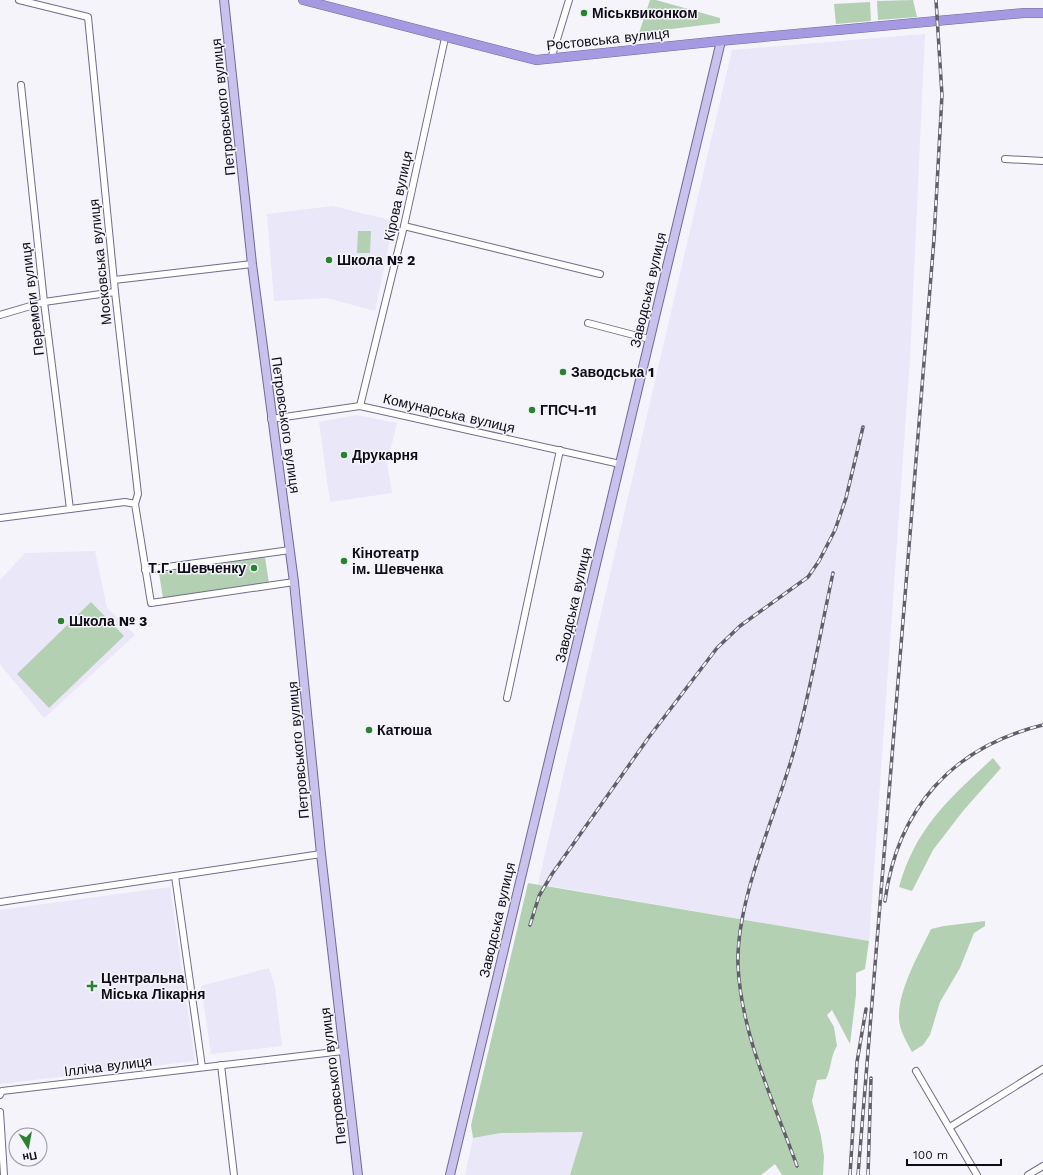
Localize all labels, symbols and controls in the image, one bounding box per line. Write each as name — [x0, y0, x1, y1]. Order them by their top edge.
place label: Міськвиконком — [592, 5, 698, 21]
marker: Міськвиконком — [579, 8, 589, 18]
street label: Ростовська вулиця — [546, 25, 670, 53]
street label: Петровського вулиця — [208, 38, 238, 176]
street label: Кірова вулиця — [381, 149, 415, 243]
street label: Московська вулиця — [85, 198, 115, 326]
street label: Заводська вулиця — [627, 231, 669, 349]
street label: Перемоги вулиця — [17, 241, 47, 357]
place label: Школа № 2 — [337, 252, 415, 268]
marker: Школа № 2 — [324, 255, 334, 265]
street label: Петровського вулиця — [268, 356, 304, 494]
place label: Заводська 1 — [571, 364, 654, 380]
marker: Заводська 1 — [558, 367, 568, 377]
street label: Комунарська вулиця — [382, 390, 516, 436]
place label: ГПСЧ-11 — [540, 402, 597, 418]
marker: ГПСЧ-11 — [527, 405, 537, 415]
place label: Друкарня — [352, 447, 418, 463]
marker: Друкарня — [339, 450, 349, 460]
place label: Кінотеатр ім. Шевченка — [352, 545, 444, 577]
street label: Заводська вулиця — [552, 546, 594, 664]
marker: Кінотеатр ім. Шевченка — [339, 556, 349, 566]
place label: Т.Г. Шевченку — [148, 560, 246, 576]
marker: Т.Г. Шевченку — [249, 563, 259, 573]
place label: Школа № 3 — [69, 613, 147, 629]
marker: Школа № 3 — [56, 616, 66, 626]
street label: Петровського вулиця — [284, 681, 312, 819]
place label: Катюша — [377, 722, 432, 738]
marker: Катюша — [364, 725, 374, 735]
street label: Заводська вулиця — [476, 861, 518, 979]
place label: Центральна Міська Лікарня — [101, 970, 205, 1002]
marker: Центральна Міська Лікарня — [86, 980, 98, 992]
street label: Петровського вулиця — [317, 1007, 349, 1145]
street label: Ілліча вулиця — [63, 1053, 153, 1079]
north arrow — [8, 1127, 48, 1167]
scale bar — [907, 1141, 1001, 1167]
text: 100 m — [913, 1148, 948, 1162]
text: Пн — [21, 1149, 38, 1164]

